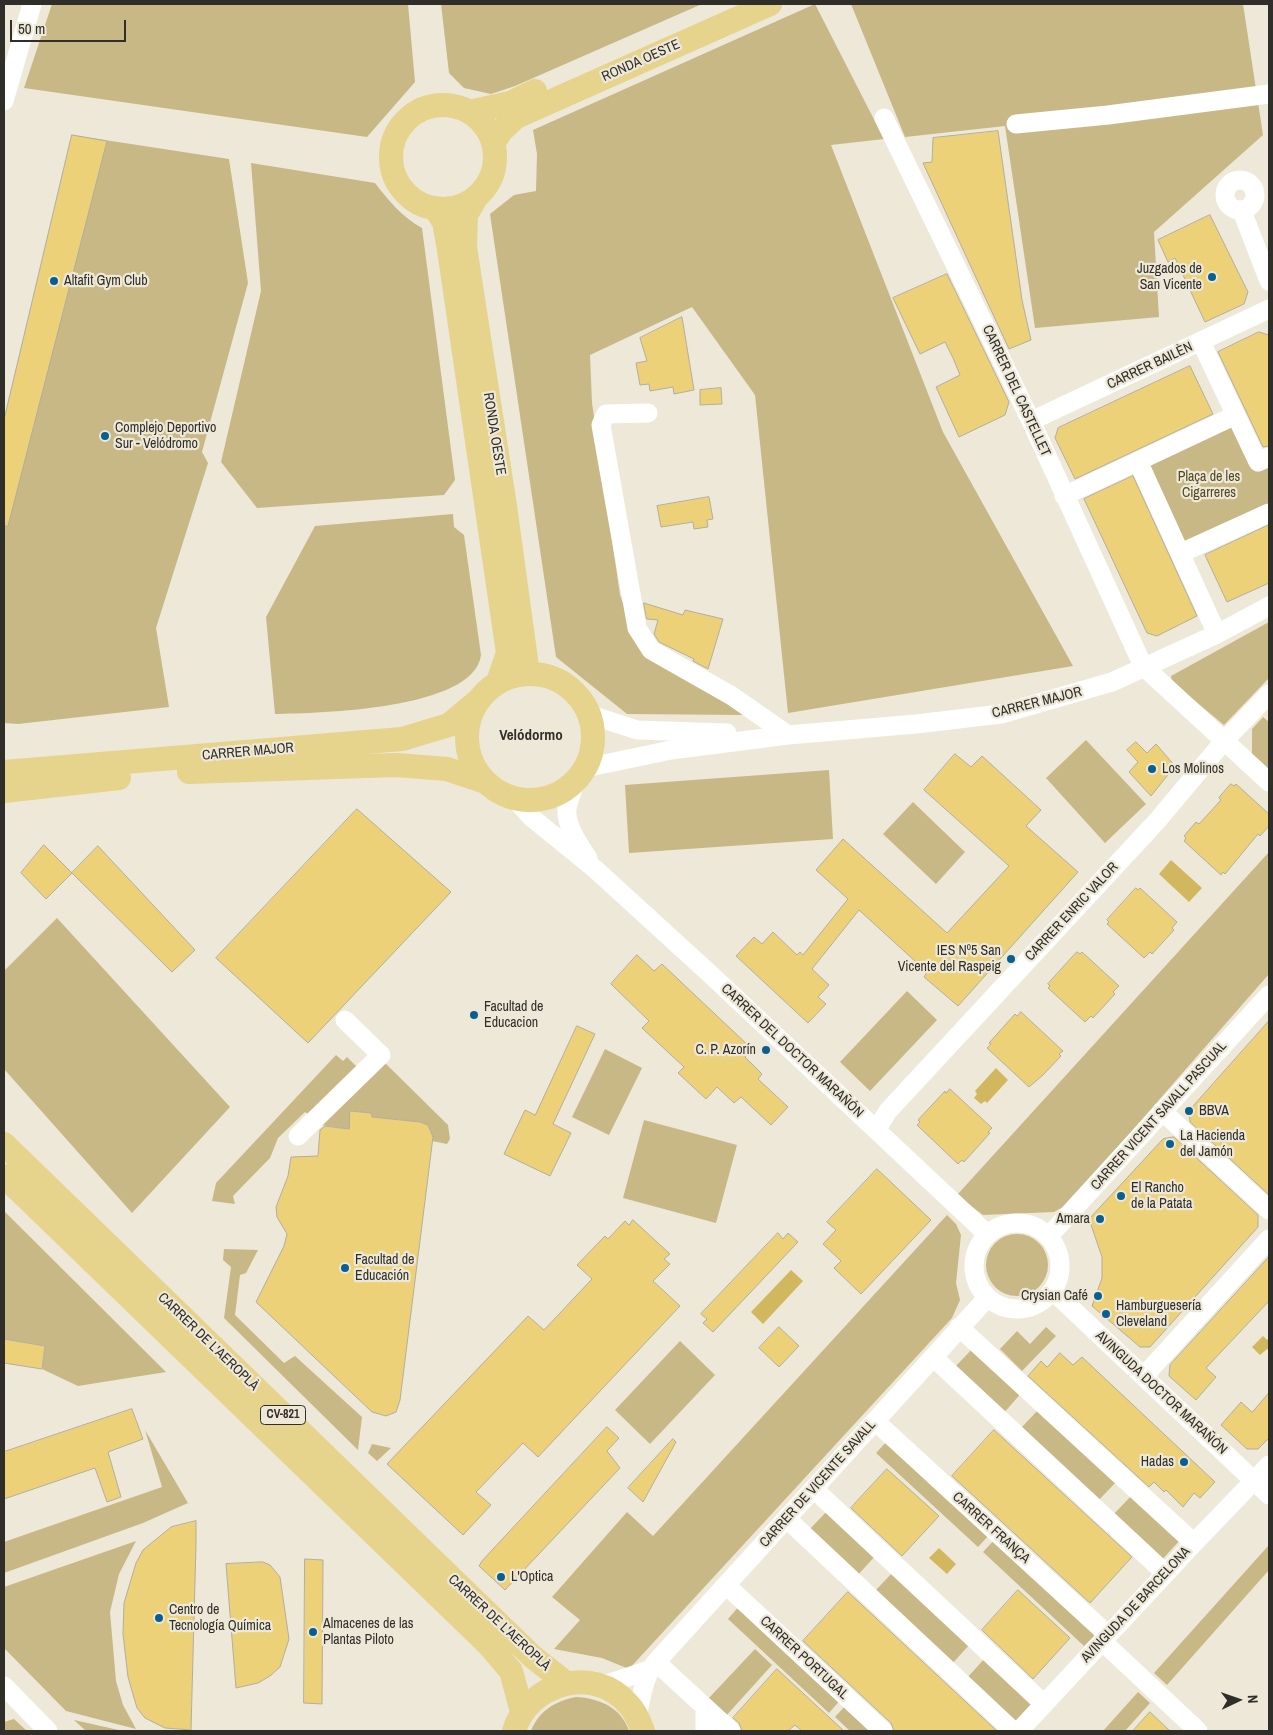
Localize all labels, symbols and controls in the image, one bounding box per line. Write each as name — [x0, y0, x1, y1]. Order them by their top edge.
scale bar — [12, 10, 129, 42]
text: 50 m — [18, 18, 45, 39]
street label: RONDA OESTE — [599, 36, 683, 86]
place label: Juzgados de San Vicente — [1137, 261, 1202, 294]
marker: Juzgados de San Vicente — [1206, 271, 1218, 283]
place label: Altafit Gym Club — [64, 273, 148, 289]
marker: Altafit Gym Club — [48, 275, 60, 287]
street label: CARRER DEL CASTELLET — [978, 323, 1054, 459]
street label: CARRER BAILÈN — [1105, 339, 1195, 393]
street label: RONDA OESTE — [479, 391, 509, 477]
place label: Complejo Deportivo Sur - Velódromo — [115, 420, 216, 452]
marker: Complejo Deportivo Sur - Velódromo — [99, 430, 111, 442]
park label: Plaça de les Cigarreres — [1178, 469, 1240, 502]
street label: CARRER MAJOR — [990, 684, 1084, 722]
district label: Velódormo — [499, 727, 563, 745]
street label: CARRER MAJOR — [202, 740, 294, 764]
place label: Los Molinos — [1162, 761, 1224, 777]
marker: Los Molinos — [1146, 763, 1158, 775]
street label: CARRER ENRIC VALOR — [1022, 859, 1122, 965]
place label: IES Nº5 San Vicente del Raspeig — [898, 943, 1001, 976]
marker: IES Nº5 San Vicente del Raspeig — [1005, 953, 1017, 965]
street label: CARRER DEL DOCTOR MARAÑÓN — [717, 981, 867, 1121]
place label: Facultad de Educacion — [484, 999, 543, 1032]
marker: Facultad de Educacion — [468, 1009, 480, 1021]
street label: CARRER VICENT SAVALL PASCUAL — [1088, 1038, 1230, 1194]
place label: C. P. Azorín — [696, 1042, 756, 1058]
marker: C. P. Azorín — [760, 1044, 772, 1056]
place label: BBVA — [1199, 1103, 1229, 1119]
marker: BBVA — [1183, 1105, 1195, 1117]
place label: La Hacienda del Jamón — [1180, 1128, 1245, 1160]
marker: La Hacienda del Jamón — [1164, 1138, 1176, 1150]
place label: El Rancho de la Patata — [1131, 1180, 1192, 1212]
marker: El Rancho de la Patata — [1115, 1190, 1127, 1202]
place label: Amara — [1056, 1211, 1090, 1227]
marker: Amara — [1094, 1213, 1106, 1225]
place label: Facultad de Educación — [355, 1252, 414, 1284]
marker: Facultad de Educación — [339, 1262, 351, 1274]
place label: Crysian Café — [1021, 1288, 1088, 1304]
street label: CARRER DE L'AEROPLÀ — [154, 1290, 262, 1394]
marker: Crysian Café — [1092, 1290, 1104, 1302]
place label: Hamburguesería Cleveland — [1116, 1298, 1201, 1330]
marker: Hamburguesería Cleveland — [1100, 1308, 1112, 1320]
street label: AVINGUDA DOCTOR MARAÑÓN — [1092, 1328, 1230, 1458]
road number: CV-821 — [260, 1406, 306, 1424]
street label: CARRER DE VICENTE SAVALL — [756, 1417, 880, 1551]
place label: Hadas — [1141, 1454, 1174, 1470]
marker: Hadas — [1178, 1456, 1190, 1468]
street label: CARRER FRANÇA — [949, 1489, 1033, 1567]
street label: AVINGUDA DE BARCELONA — [1078, 1544, 1194, 1666]
place label: L'Optica — [511, 1569, 553, 1585]
street label: CARRER DE L'AEROPLÀ — [444, 1571, 554, 1675]
marker: L'Optica — [495, 1571, 507, 1583]
place label: Centro de Tecnología Química — [169, 1602, 271, 1634]
marker: Centro de Tecnología Química — [153, 1612, 165, 1624]
street label: CARRER PORTUGAL — [756, 1613, 852, 1703]
place label: Almacenes de las Plantas Piloto — [323, 1616, 414, 1648]
marker: Almacenes de las Plantas Piloto — [307, 1626, 319, 1638]
north arrow — [1213, 1675, 1263, 1725]
text: N — [1244, 1695, 1262, 1704]

